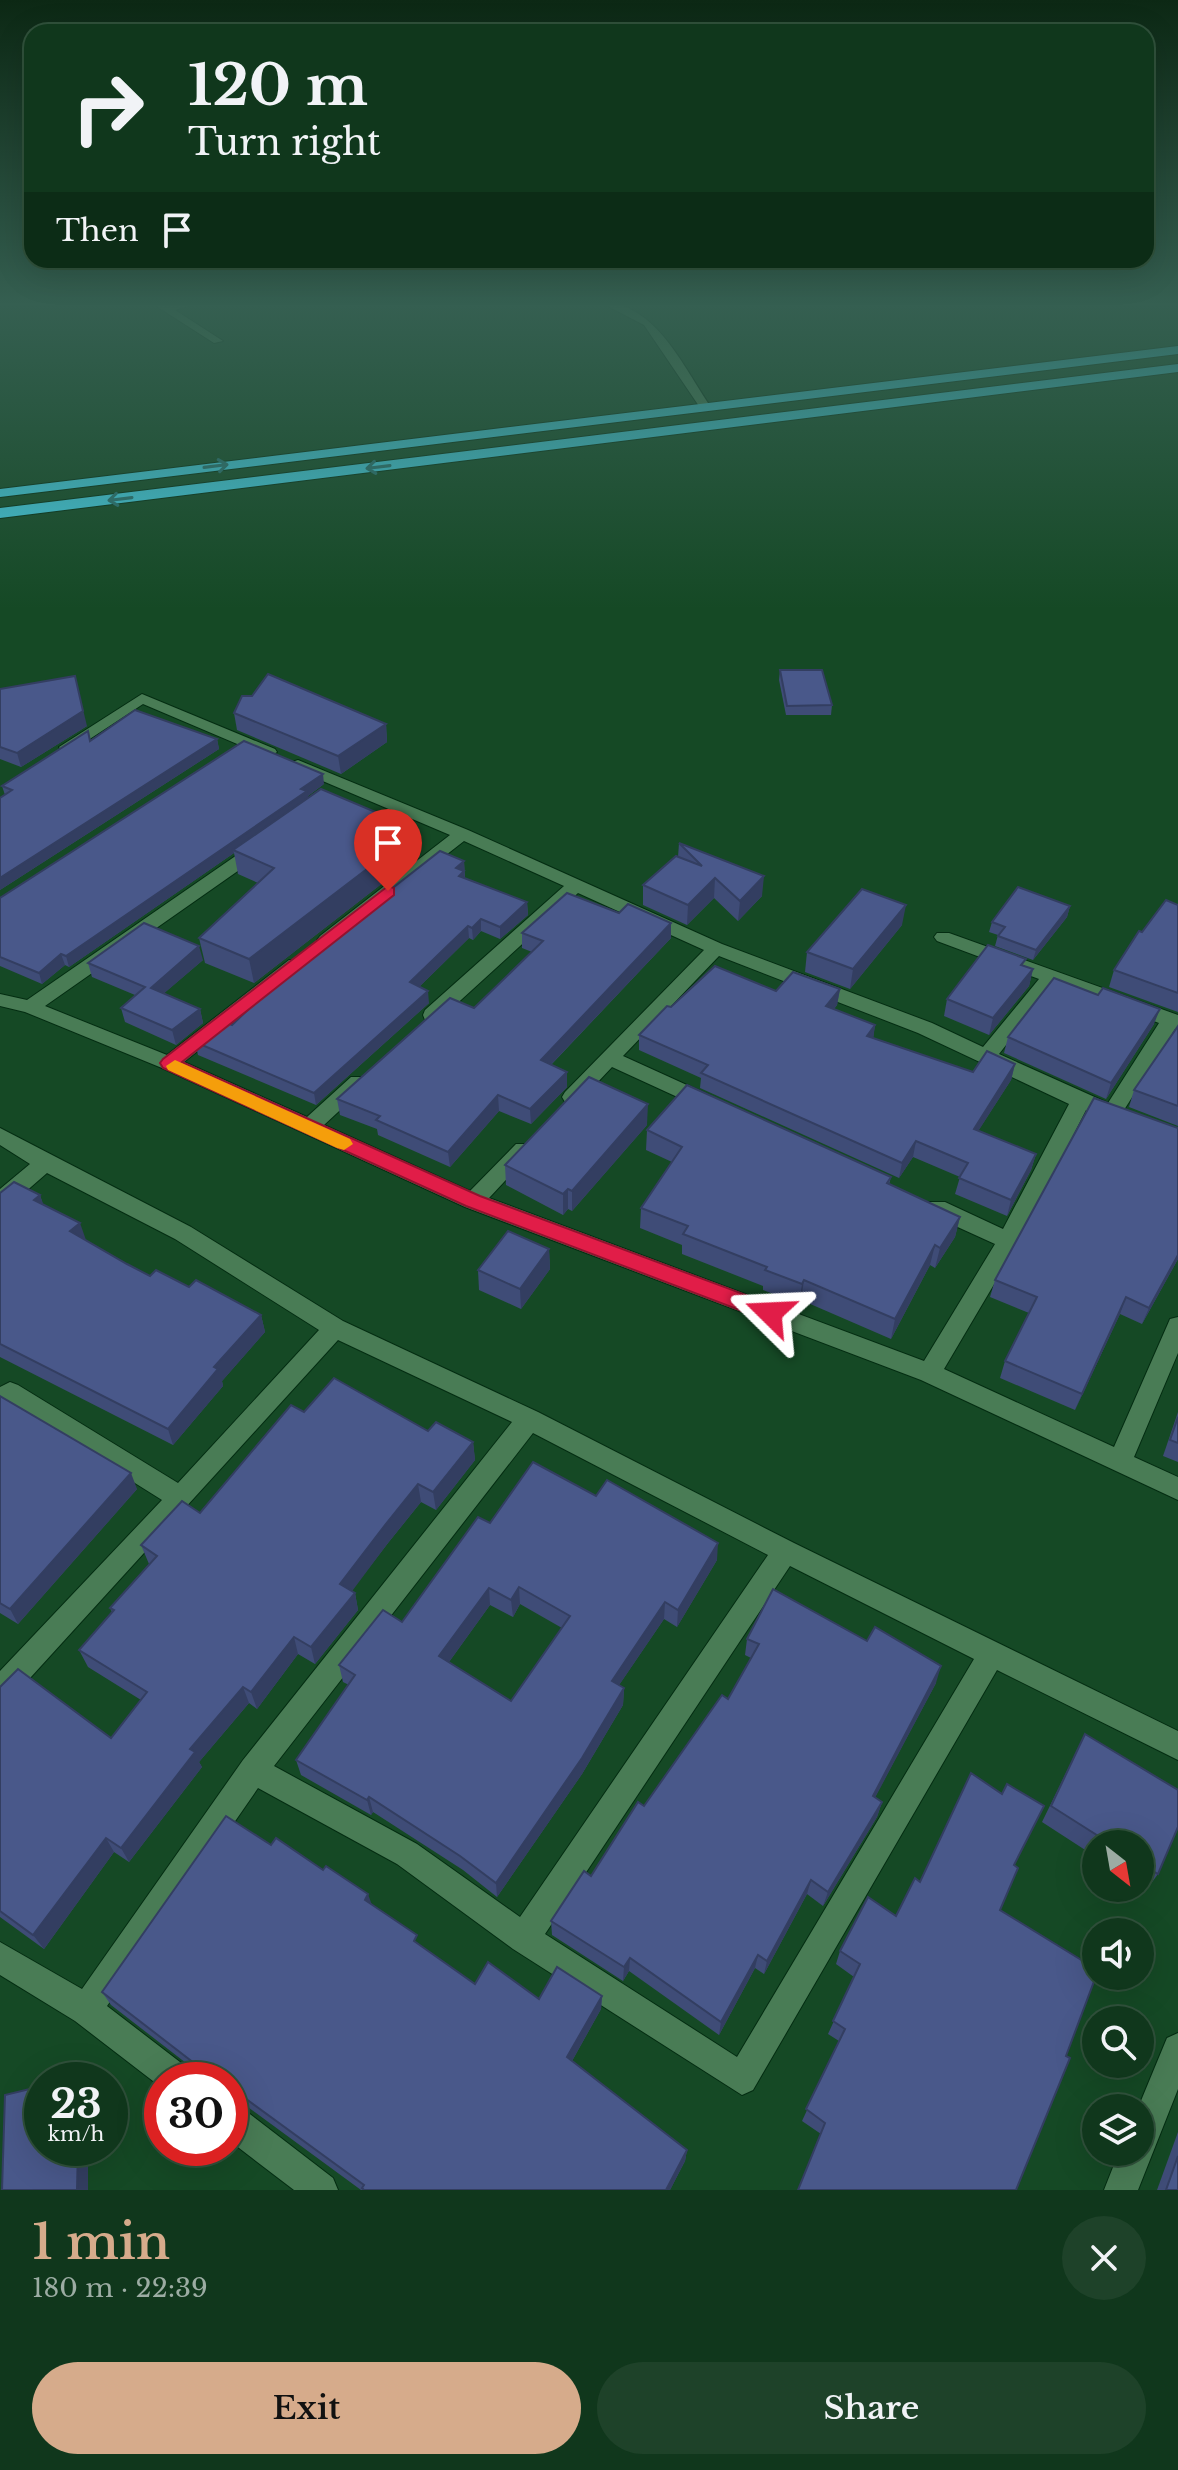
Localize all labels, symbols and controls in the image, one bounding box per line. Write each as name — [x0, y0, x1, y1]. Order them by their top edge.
text: 120 m — [188, 51, 368, 120]
icon: right — [56, 56, 160, 160]
text: Turn right — [188, 120, 381, 165]
icon: arrive — [155, 208, 199, 252]
text: Then — [56, 212, 139, 249]
one-way arrow — [203, 459, 229, 474]
one-way arrow — [365, 459, 392, 474]
one-way arrow — [107, 491, 134, 506]
pin — [354, 809, 422, 891]
icon: arrive — [366, 821, 410, 865]
position arrow — [728, 1271, 812, 1355]
north arrow — [1082, 1830, 1154, 1902]
map controls — [1082, 1830, 1154, 2166]
button: sound — [1082, 1918, 1154, 1990]
button: search — [1082, 2006, 1154, 2078]
speed limit sign: 30 — [144, 2062, 248, 2166]
text: 23 — [50, 2079, 102, 2129]
button: layers — [1082, 2094, 1154, 2166]
text: km/h — [48, 2122, 104, 2146]
text: 1 min — [32, 2212, 170, 2272]
button: close — [1062, 2216, 1146, 2300]
text: 180 m · 22:39 — [32, 2272, 208, 2304]
button: Exit — [32, 2362, 581, 2454]
button: Share — [597, 2362, 1146, 2454]

